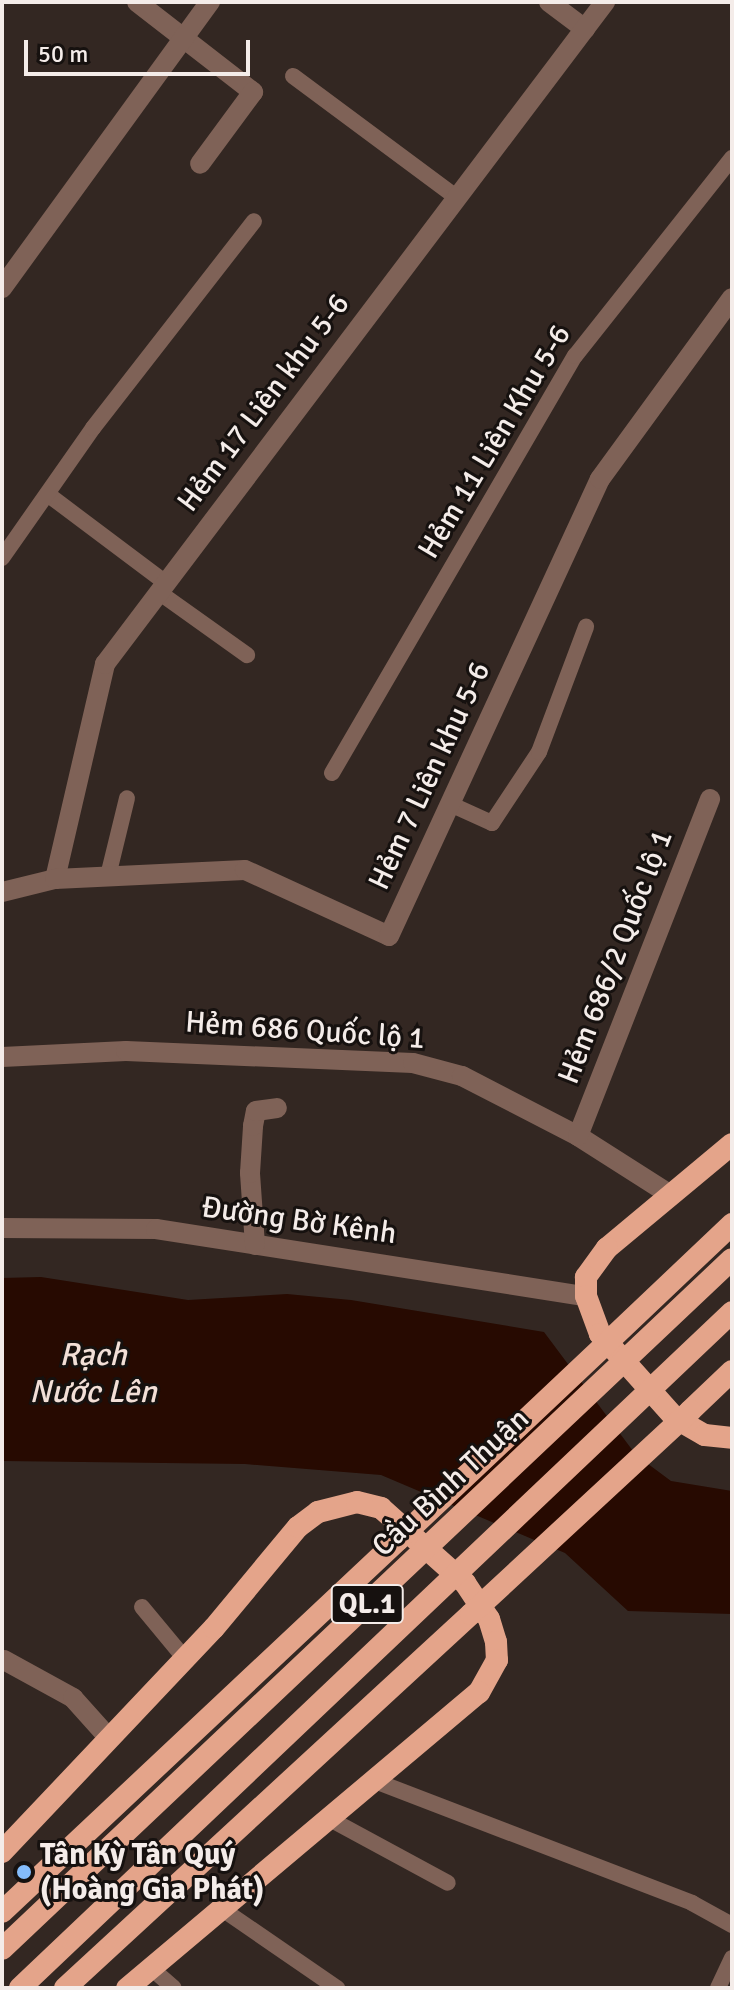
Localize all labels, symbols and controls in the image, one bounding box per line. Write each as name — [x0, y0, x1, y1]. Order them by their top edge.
scale bar — [28, 24, 254, 74]
text: 50 m — [38, 39, 88, 69]
street label: Hẻm 17 Liên khu 5-6 — [170, 287, 358, 519]
street label: Hẻm 11 Liên Khu 5-6 — [411, 319, 579, 565]
street label: Hẻm 7 Liên khu 5-6 — [361, 656, 499, 896]
street label: Hẻm 686/2 Quốc lộ 1 — [551, 825, 681, 1089]
street label: Hẻm 686 Quốc lộ 1 — [184, 1005, 426, 1057]
street label: Đường Bờ Kênh — [199, 1190, 399, 1252]
water label: Rạch Nước Lên — [29, 1337, 157, 1412]
street label: Cầu Bình Thuận — [365, 1401, 537, 1565]
road number: QL.1 — [329, 1580, 405, 1628]
place label: Tân Kỳ Tân Quý (Hoàng Gia Phát) — [40, 1837, 264, 1908]
marker: Tân Kỳ Tân Quý (Hoàng Gia Phát) — [15, 1863, 33, 1881]

